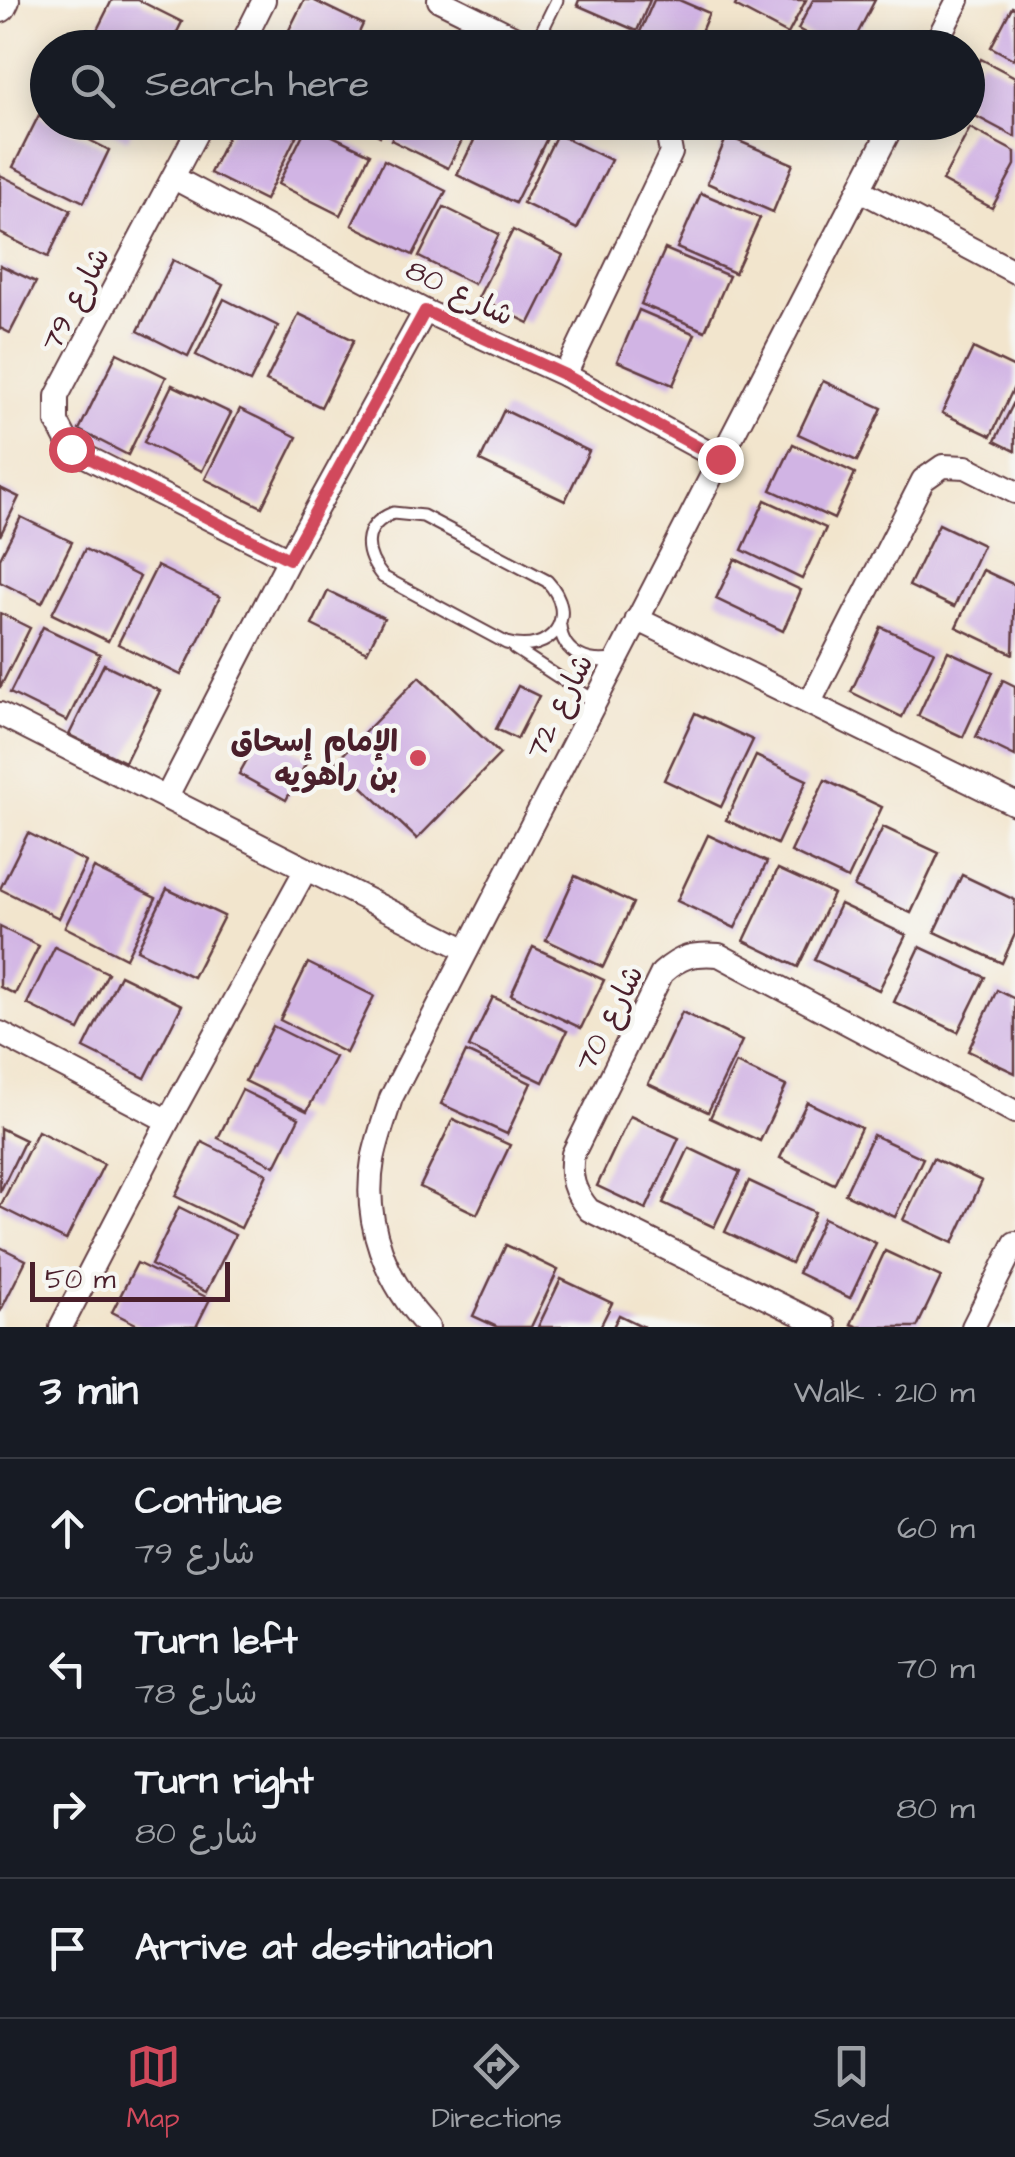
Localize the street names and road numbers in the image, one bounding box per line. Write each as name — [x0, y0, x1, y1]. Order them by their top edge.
street label: شارع 79 — [31, 240, 121, 359]
street label: شارع 80 — [399, 249, 521, 337]
street label: شارع 72 — [516, 647, 604, 766]
street label: شارع 70 — [565, 958, 655, 1079]

